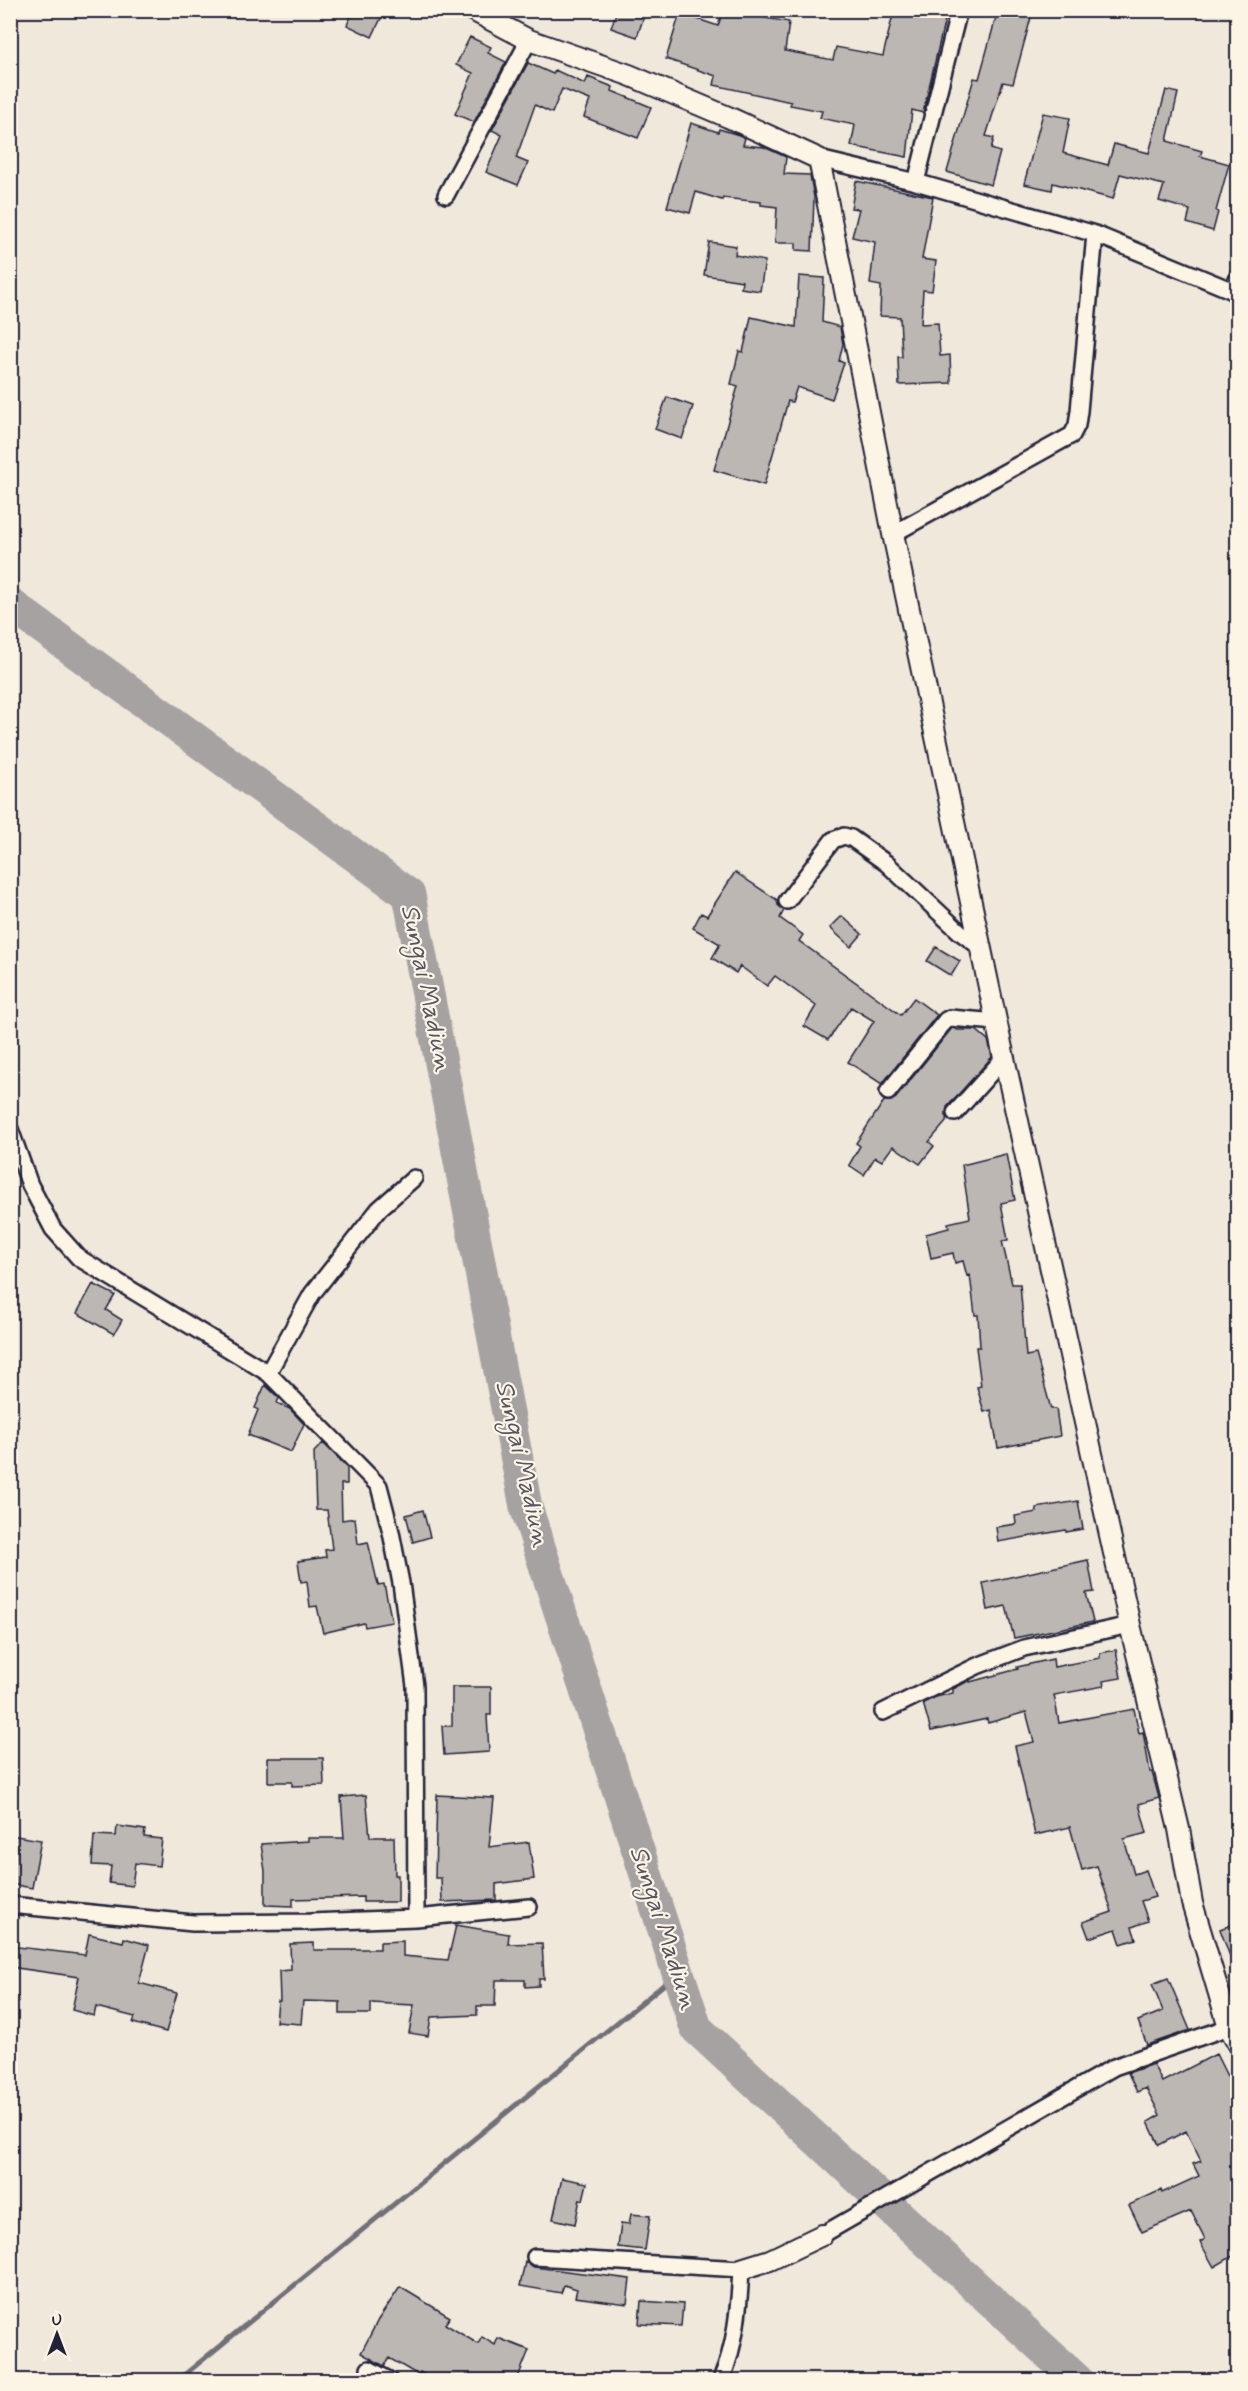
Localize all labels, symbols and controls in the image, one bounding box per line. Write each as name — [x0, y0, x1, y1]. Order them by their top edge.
water label: Sungai Madiun — [390, 901, 460, 1076]
water label: Sungai Madiun — [484, 1377, 558, 1552]
water label: Sungai Madiun — [619, 1842, 706, 2015]
north arrow — [27, 2304, 87, 2364]
text: U — [52, 2310, 62, 2331]

